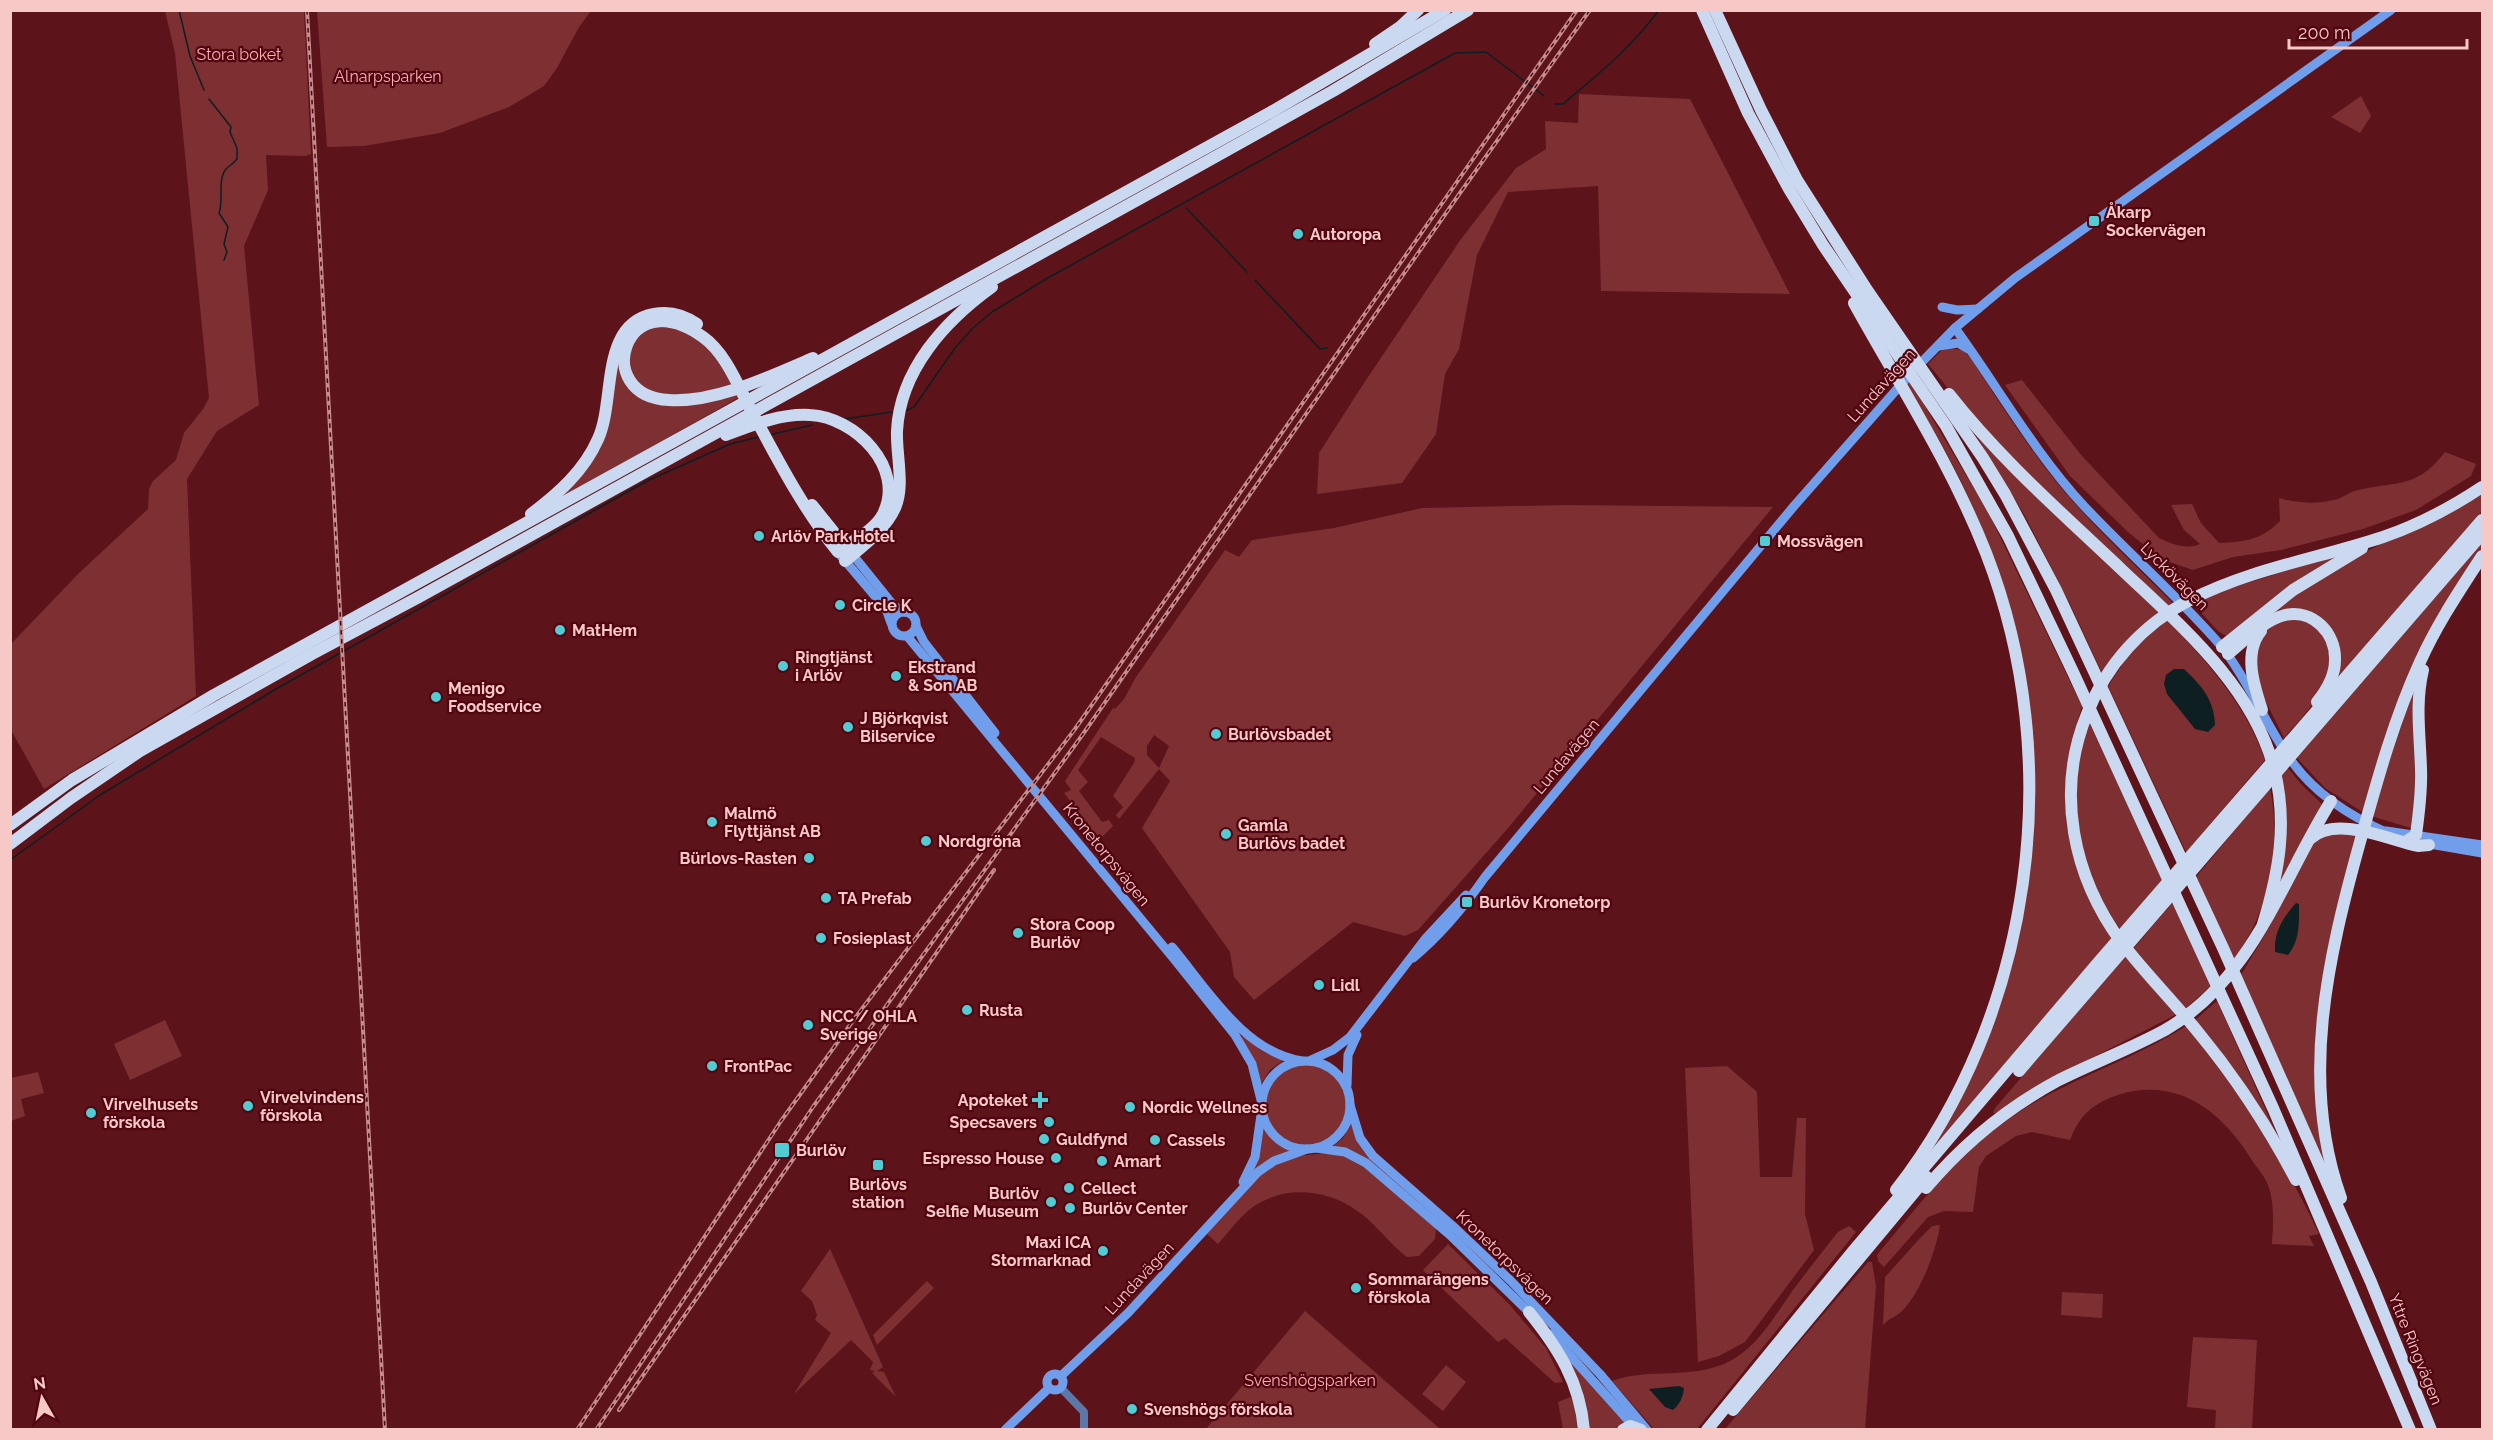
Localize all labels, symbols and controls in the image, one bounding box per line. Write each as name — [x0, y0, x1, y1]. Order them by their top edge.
scale bar — [2289, 12, 2468, 50]
text: 200 m — [2298, 22, 2351, 43]
park label: Stora boket — [197, 45, 282, 64]
park label: Alnarpsparken — [334, 67, 442, 86]
place label: Åkarp Sockervägen — [2106, 202, 2206, 240]
marker: Åkarp Sockervägen — [2087, 214, 2101, 228]
place label: Autoropa — [1310, 225, 1381, 244]
marker: Autoropa — [1291, 227, 1305, 241]
street label: Lundavägen — [1843, 345, 1919, 426]
place label: Arlöv Park Hotel — [771, 527, 896, 546]
marker: Arlöv Park Hotel — [752, 529, 766, 543]
place label: Mossvägen — [1777, 532, 1863, 551]
marker: Mossvägen — [1758, 534, 1772, 548]
street label: Lyckövägen — [2137, 538, 2213, 614]
place label: Circle K — [852, 596, 912, 615]
marker: Circle K — [833, 598, 847, 612]
place label: MatHem — [572, 621, 637, 640]
marker: MatHem — [553, 623, 567, 637]
place label: Ringtjänst i Arlöv — [795, 648, 873, 685]
place label: Ekstrand & Son AB — [908, 658, 978, 695]
marker: Ringtjänst i Arlöv — [776, 659, 790, 673]
marker: Ekstrand & Son AB — [889, 669, 903, 683]
place label: Menigo Foodservice — [448, 679, 542, 716]
marker: Menigo Foodservice — [429, 690, 443, 704]
place label: J Björkqvist Bilservice — [860, 709, 948, 746]
street label: Lundavägen — [1529, 715, 1603, 798]
marker: J Björkqvist Bilservice — [841, 720, 855, 734]
place label: Burlövsbadet — [1228, 725, 1331, 744]
marker: Burlövsbadet — [1209, 727, 1223, 741]
street label: Kronetorpsvägen — [1059, 799, 1154, 910]
place label: Malmö Flyttjänst AB — [724, 804, 821, 841]
marker: Malmö Flyttjänst AB — [705, 815, 719, 829]
place label: Gamla Burlövs badet — [1238, 816, 1345, 853]
marker: Gamla Burlövs badet — [1219, 827, 1233, 841]
place label: Nordgröna — [938, 832, 1021, 851]
marker: Nordgröna — [919, 834, 933, 848]
place label: Bürlovs-Rasten — [680, 849, 797, 868]
marker: Bürlovs-Rasten — [802, 851, 816, 865]
place label: TA Prefab — [838, 889, 912, 908]
marker: TA Prefab — [819, 891, 833, 905]
place label: Burlöv Kronetorp — [1479, 893, 1610, 912]
marker: Burlöv Kronetorp — [1460, 895, 1474, 909]
place label: Stora Coop Burlöv — [1030, 915, 1115, 952]
marker: Stora Coop Burlöv — [1011, 926, 1025, 940]
place label: Fosieplast — [833, 929, 911, 948]
marker: Fosieplast — [814, 931, 828, 945]
place label: Lidl — [1331, 976, 1361, 995]
marker: Lidl — [1312, 978, 1326, 992]
place label: Rusta — [979, 1001, 1023, 1020]
marker: Rusta — [960, 1003, 974, 1017]
place label: NCC / OHLA Sverige — [820, 1007, 917, 1044]
marker: NCC / OHLA Sverige — [801, 1018, 815, 1032]
place label: FrontPac — [724, 1057, 792, 1076]
marker: FrontPac — [705, 1059, 719, 1073]
place label: Virvelvindens förskola — [260, 1088, 364, 1125]
place label: Apoteket — [958, 1091, 1028, 1110]
marker: Apoteket — [1033, 1093, 1047, 1107]
place label: Virvelhusets förskola — [103, 1095, 198, 1132]
place label: Nordic Wellness — [1142, 1098, 1267, 1117]
marker: Virvelvindens förskola — [241, 1099, 255, 1113]
marker: Nordic Wellness — [1123, 1100, 1137, 1114]
marker: Virvelhusets förskola — [84, 1106, 98, 1120]
place label: Specsavers — [950, 1113, 1037, 1132]
marker: Specsavers — [1042, 1115, 1056, 1129]
place label: Guldfynd — [1056, 1130, 1128, 1149]
place label: Cassels — [1167, 1131, 1226, 1150]
marker: Guldfynd — [1037, 1132, 1051, 1146]
marker: Cassels — [1148, 1133, 1162, 1147]
marker: Burlöv — [773, 1141, 791, 1159]
place label: Burlöv — [796, 1141, 846, 1160]
place label: Espresso House — [923, 1149, 1044, 1168]
marker: Espresso House — [1049, 1151, 1063, 1165]
place label: Amart — [1114, 1152, 1161, 1171]
marker: Amart — [1095, 1154, 1109, 1168]
marker: Burlövs station — [871, 1158, 885, 1172]
place label: Burlövs station — [849, 1175, 907, 1212]
place label: Cellect — [1081, 1179, 1136, 1198]
marker: Cellect — [1062, 1181, 1076, 1195]
place label: Burlöv Selfie Museum — [926, 1184, 1039, 1221]
marker: Burlöv Selfie Museum — [1044, 1195, 1058, 1209]
place label: Burlöv Center — [1082, 1199, 1188, 1218]
marker: Burlöv Center — [1063, 1201, 1077, 1215]
street label: Kronetorpsvägen — [1452, 1206, 1557, 1308]
place label: Maxi ICA Stormarknad — [991, 1233, 1091, 1270]
street label: Lundavägen — [1101, 1238, 1178, 1319]
marker: Maxi ICA Stormarknad — [1096, 1244, 1110, 1258]
place label: Sommarängens förskola — [1368, 1270, 1489, 1307]
marker: Sommarängens förskola — [1349, 1281, 1363, 1295]
street label: Yttre Ringvägen — [2385, 1291, 2447, 1408]
north arrow — [12, 1368, 72, 1428]
park label: Svenshögsparken — [1244, 1371, 1376, 1390]
text: N — [32, 1373, 47, 1394]
place label: Svenshögs förskola — [1144, 1400, 1293, 1419]
marker: Svenshögs förskola — [1125, 1402, 1139, 1416]

